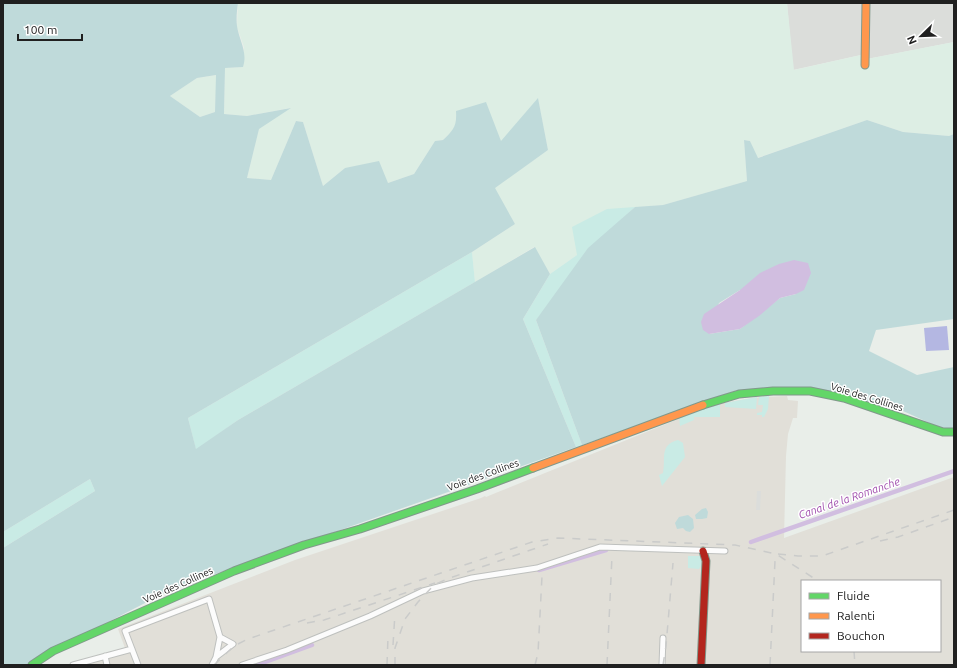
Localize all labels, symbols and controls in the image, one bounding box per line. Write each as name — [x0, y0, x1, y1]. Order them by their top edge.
scale bar — [18, 16, 82, 42]
north arrow — [901, 16, 941, 56]
text: 100 m — [24, 23, 57, 36]
text: N — [905, 34, 919, 46]
street label: Voie des Collines — [829, 381, 905, 413]
street label: Voie des Collines — [446, 457, 520, 493]
water label: Canal de la Romanche — [797, 475, 902, 521]
street label: Voie des Collines — [141, 565, 215, 605]
legend — [801, 580, 941, 652]
text: Fluide — [837, 589, 870, 602]
text: Ralenti — [837, 609, 875, 622]
text: Bouchon — [837, 629, 885, 642]

